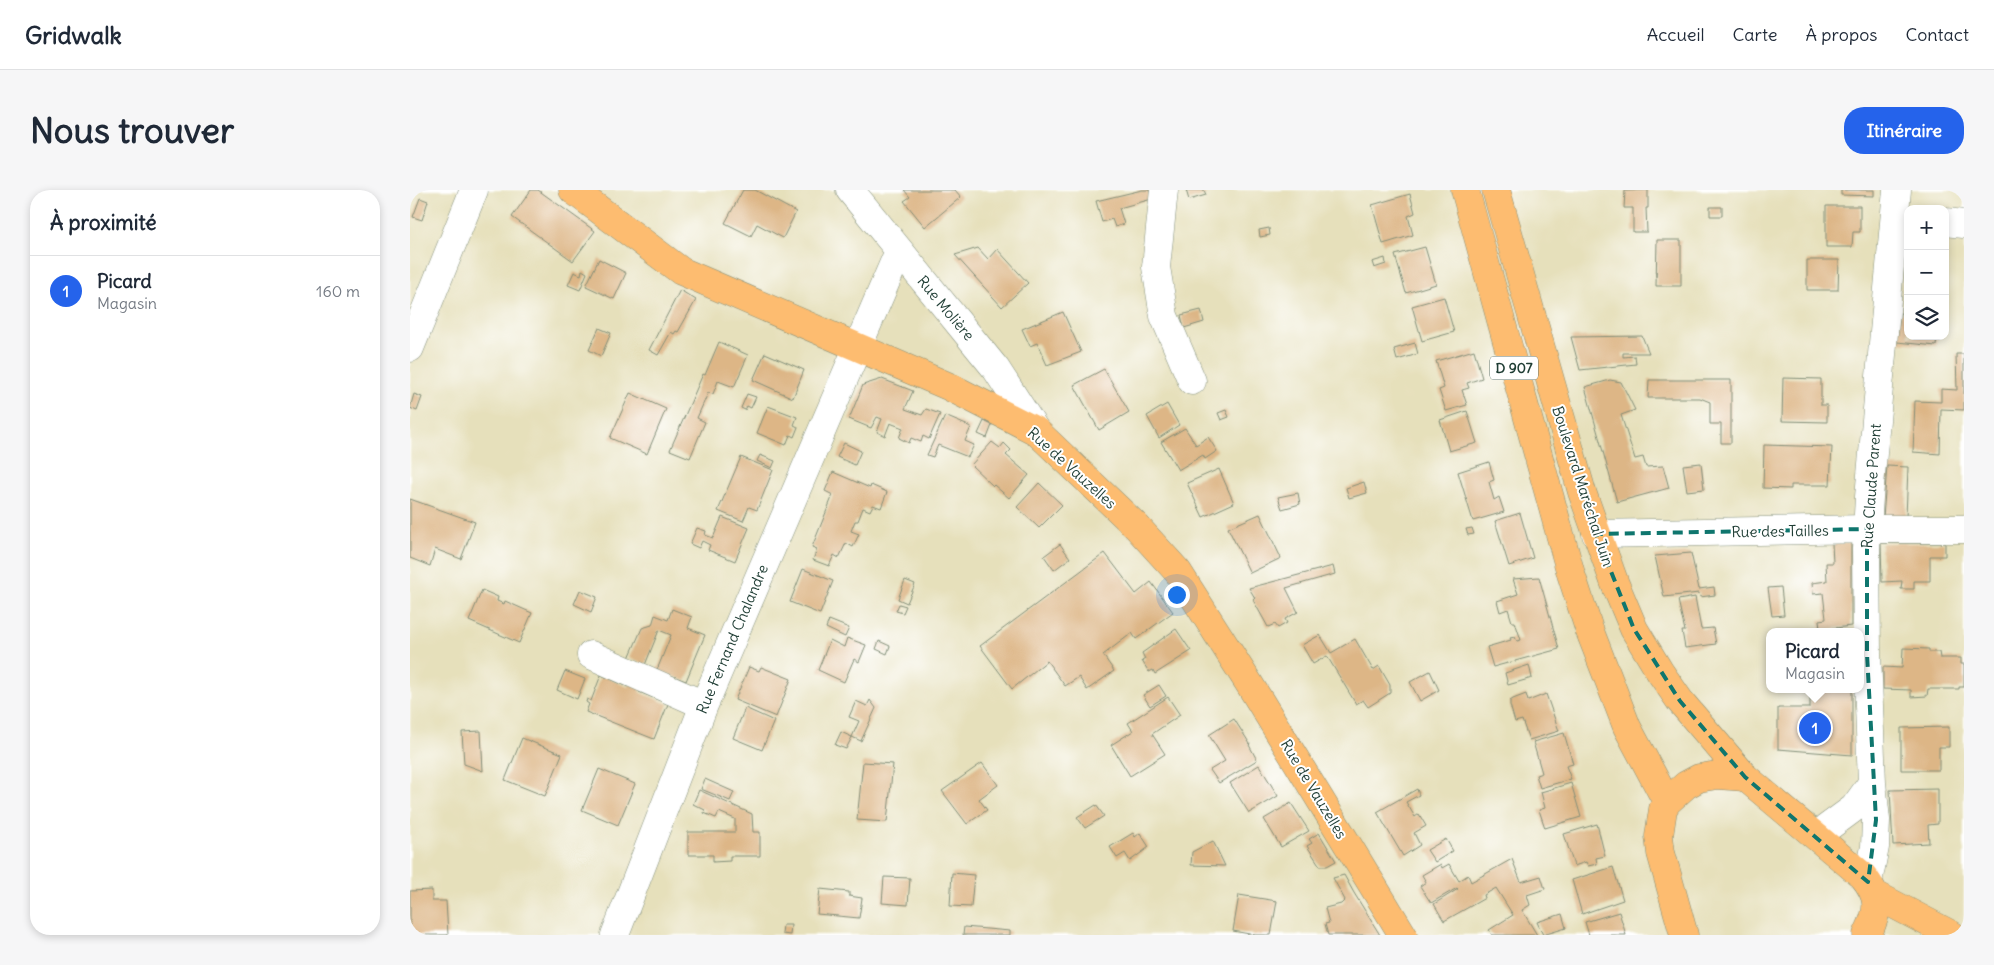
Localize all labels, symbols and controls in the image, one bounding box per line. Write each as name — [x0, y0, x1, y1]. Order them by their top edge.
text: Gridwalk — [25, 20, 122, 50]
text: Accueil — [1647, 23, 1705, 46]
text: Carte — [1733, 23, 1778, 46]
text: À propos — [1806, 23, 1877, 46]
text: Contact — [1905, 23, 1969, 46]
button: Itinéraire — [1844, 107, 1964, 154]
text: Nous trouver — [30, 108, 234, 152]
map controls — [1904, 205, 1949, 340]
button: + — [1904, 205, 1949, 250]
text: À proximité — [50, 209, 157, 236]
button: − — [1904, 250, 1949, 295]
text: Picard — [97, 269, 152, 293]
street label: Rue Molière — [913, 272, 979, 344]
text: 1 — [63, 281, 69, 301]
text: 160 m — [316, 281, 360, 301]
text: Magasin — [97, 293, 157, 313]
button: layers — [1904, 295, 1949, 340]
road number: D 907 — [1490, 357, 1538, 380]
street label: Boulevard Maréchal Juin — [1548, 404, 1618, 569]
street label: Rue de Vauzelles — [1024, 423, 1120, 513]
street label: Rue Claude Parent — [1857, 423, 1885, 549]
street label: Rue des Tailles — [1731, 521, 1829, 541]
street label: Rue Fernand Chalandre — [692, 562, 772, 716]
your location — [1164, 582, 1190, 608]
popup — [1766, 628, 1864, 693]
text: Picard — [1785, 639, 1840, 663]
text: Magasin — [1785, 663, 1845, 683]
pin: 1 — [1799, 709, 1831, 747]
street label: Rue de Vauzelles — [1277, 736, 1351, 842]

